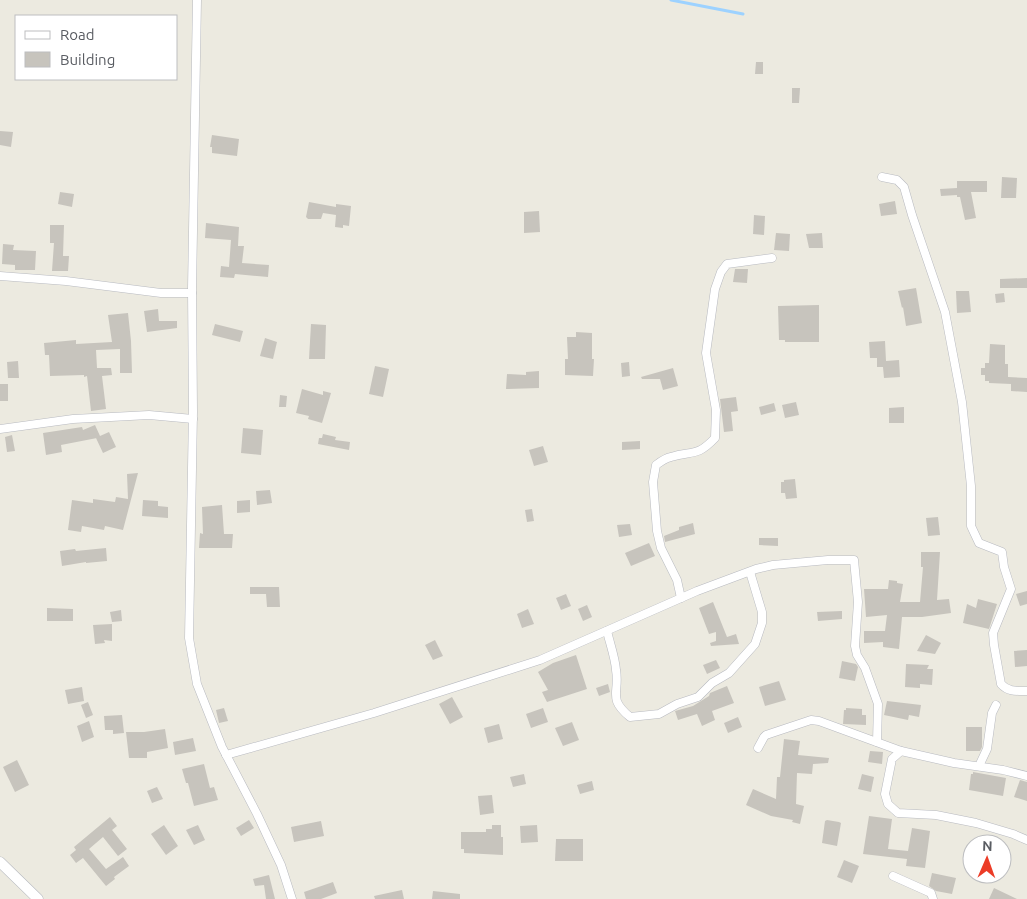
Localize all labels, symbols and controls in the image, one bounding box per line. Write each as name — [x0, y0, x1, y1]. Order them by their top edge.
legend — [15, 15, 178, 80]
text: Road — [60, 26, 95, 43]
text: Building — [60, 51, 115, 68]
north arrow — [962, 834, 1012, 884]
text: N — [982, 838, 993, 854]

